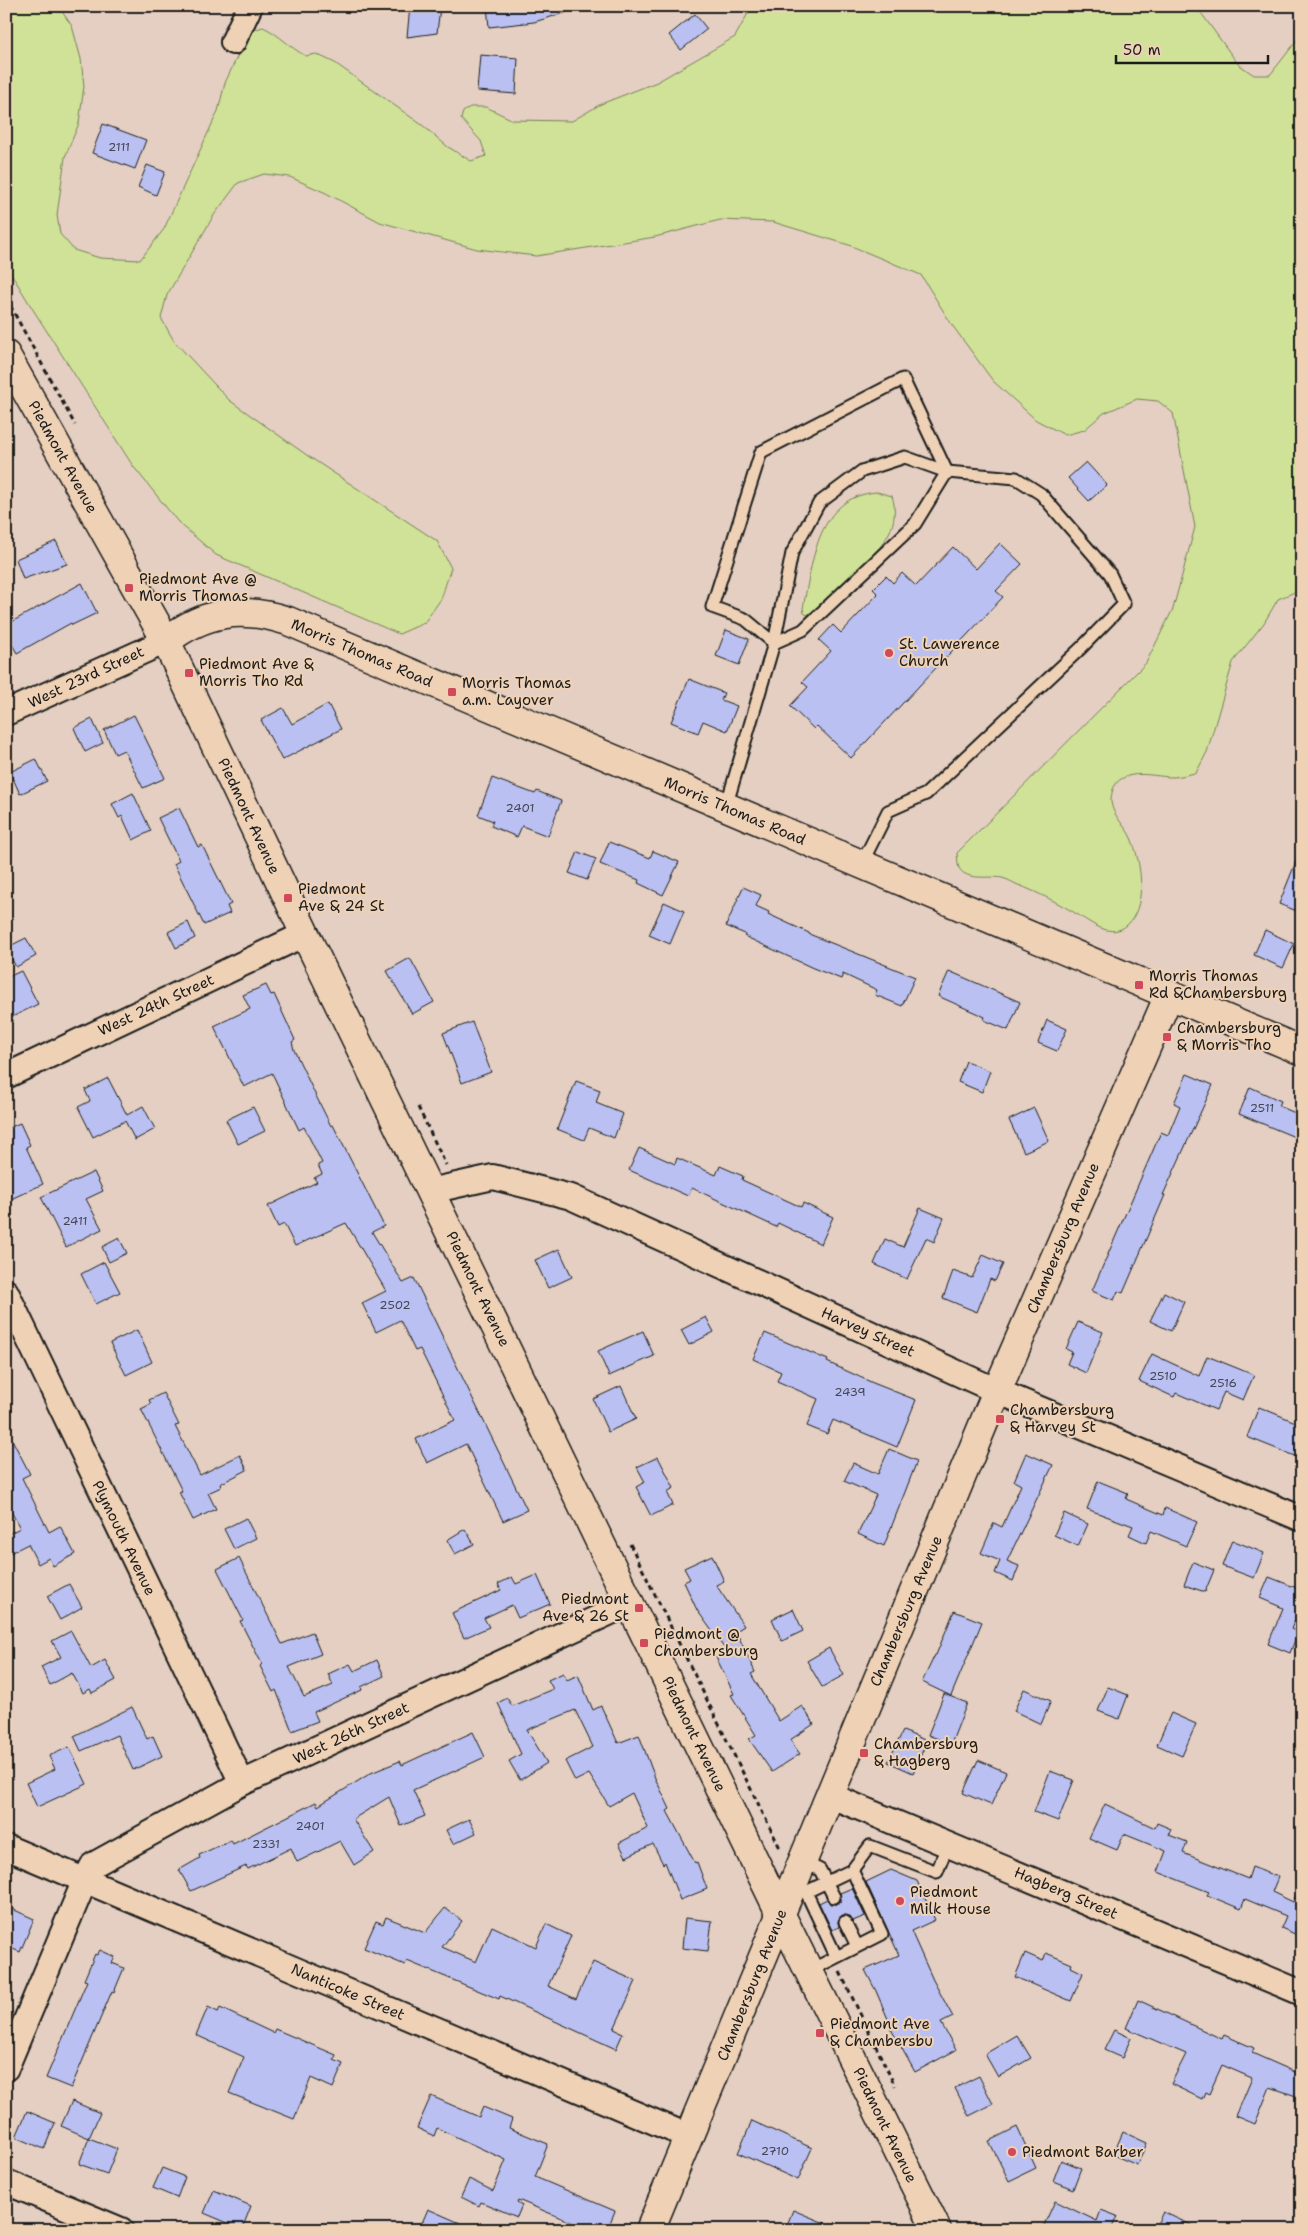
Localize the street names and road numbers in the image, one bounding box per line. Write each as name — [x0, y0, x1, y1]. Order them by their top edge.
street label: Piedmont Avenue — [24, 397, 102, 517]
street label: Morris Thomas Road — [288, 614, 436, 692]
street label: West 23rd Street — [25, 641, 147, 713]
street label: Piedmont Avenue — [213, 755, 285, 877]
street label: Morris Thomas Road — [661, 772, 809, 850]
street label: West 24th Street — [95, 969, 217, 1041]
street label: Chambersburg Avenue — [1022, 1159, 1104, 1317]
street label: Piedmont Avenue — [441, 1228, 515, 1350]
street label: Harvey Street — [818, 1302, 918, 1362]
street label: Plymouth Avenue — [87, 1477, 161, 1599]
street label: Chambersburg Avenue — [865, 1532, 947, 1690]
street label: Piedmont Avenue — [657, 1673, 731, 1795]
street label: West 26th Street — [290, 1697, 412, 1769]
street label: Hagberg Street — [1011, 1862, 1121, 1924]
street label: Chambersburg Avenue — [712, 1906, 792, 2064]
street label: Nanticoke Street — [288, 1959, 408, 2025]
street label: Piedmont Avenue — [848, 2064, 922, 2186]

